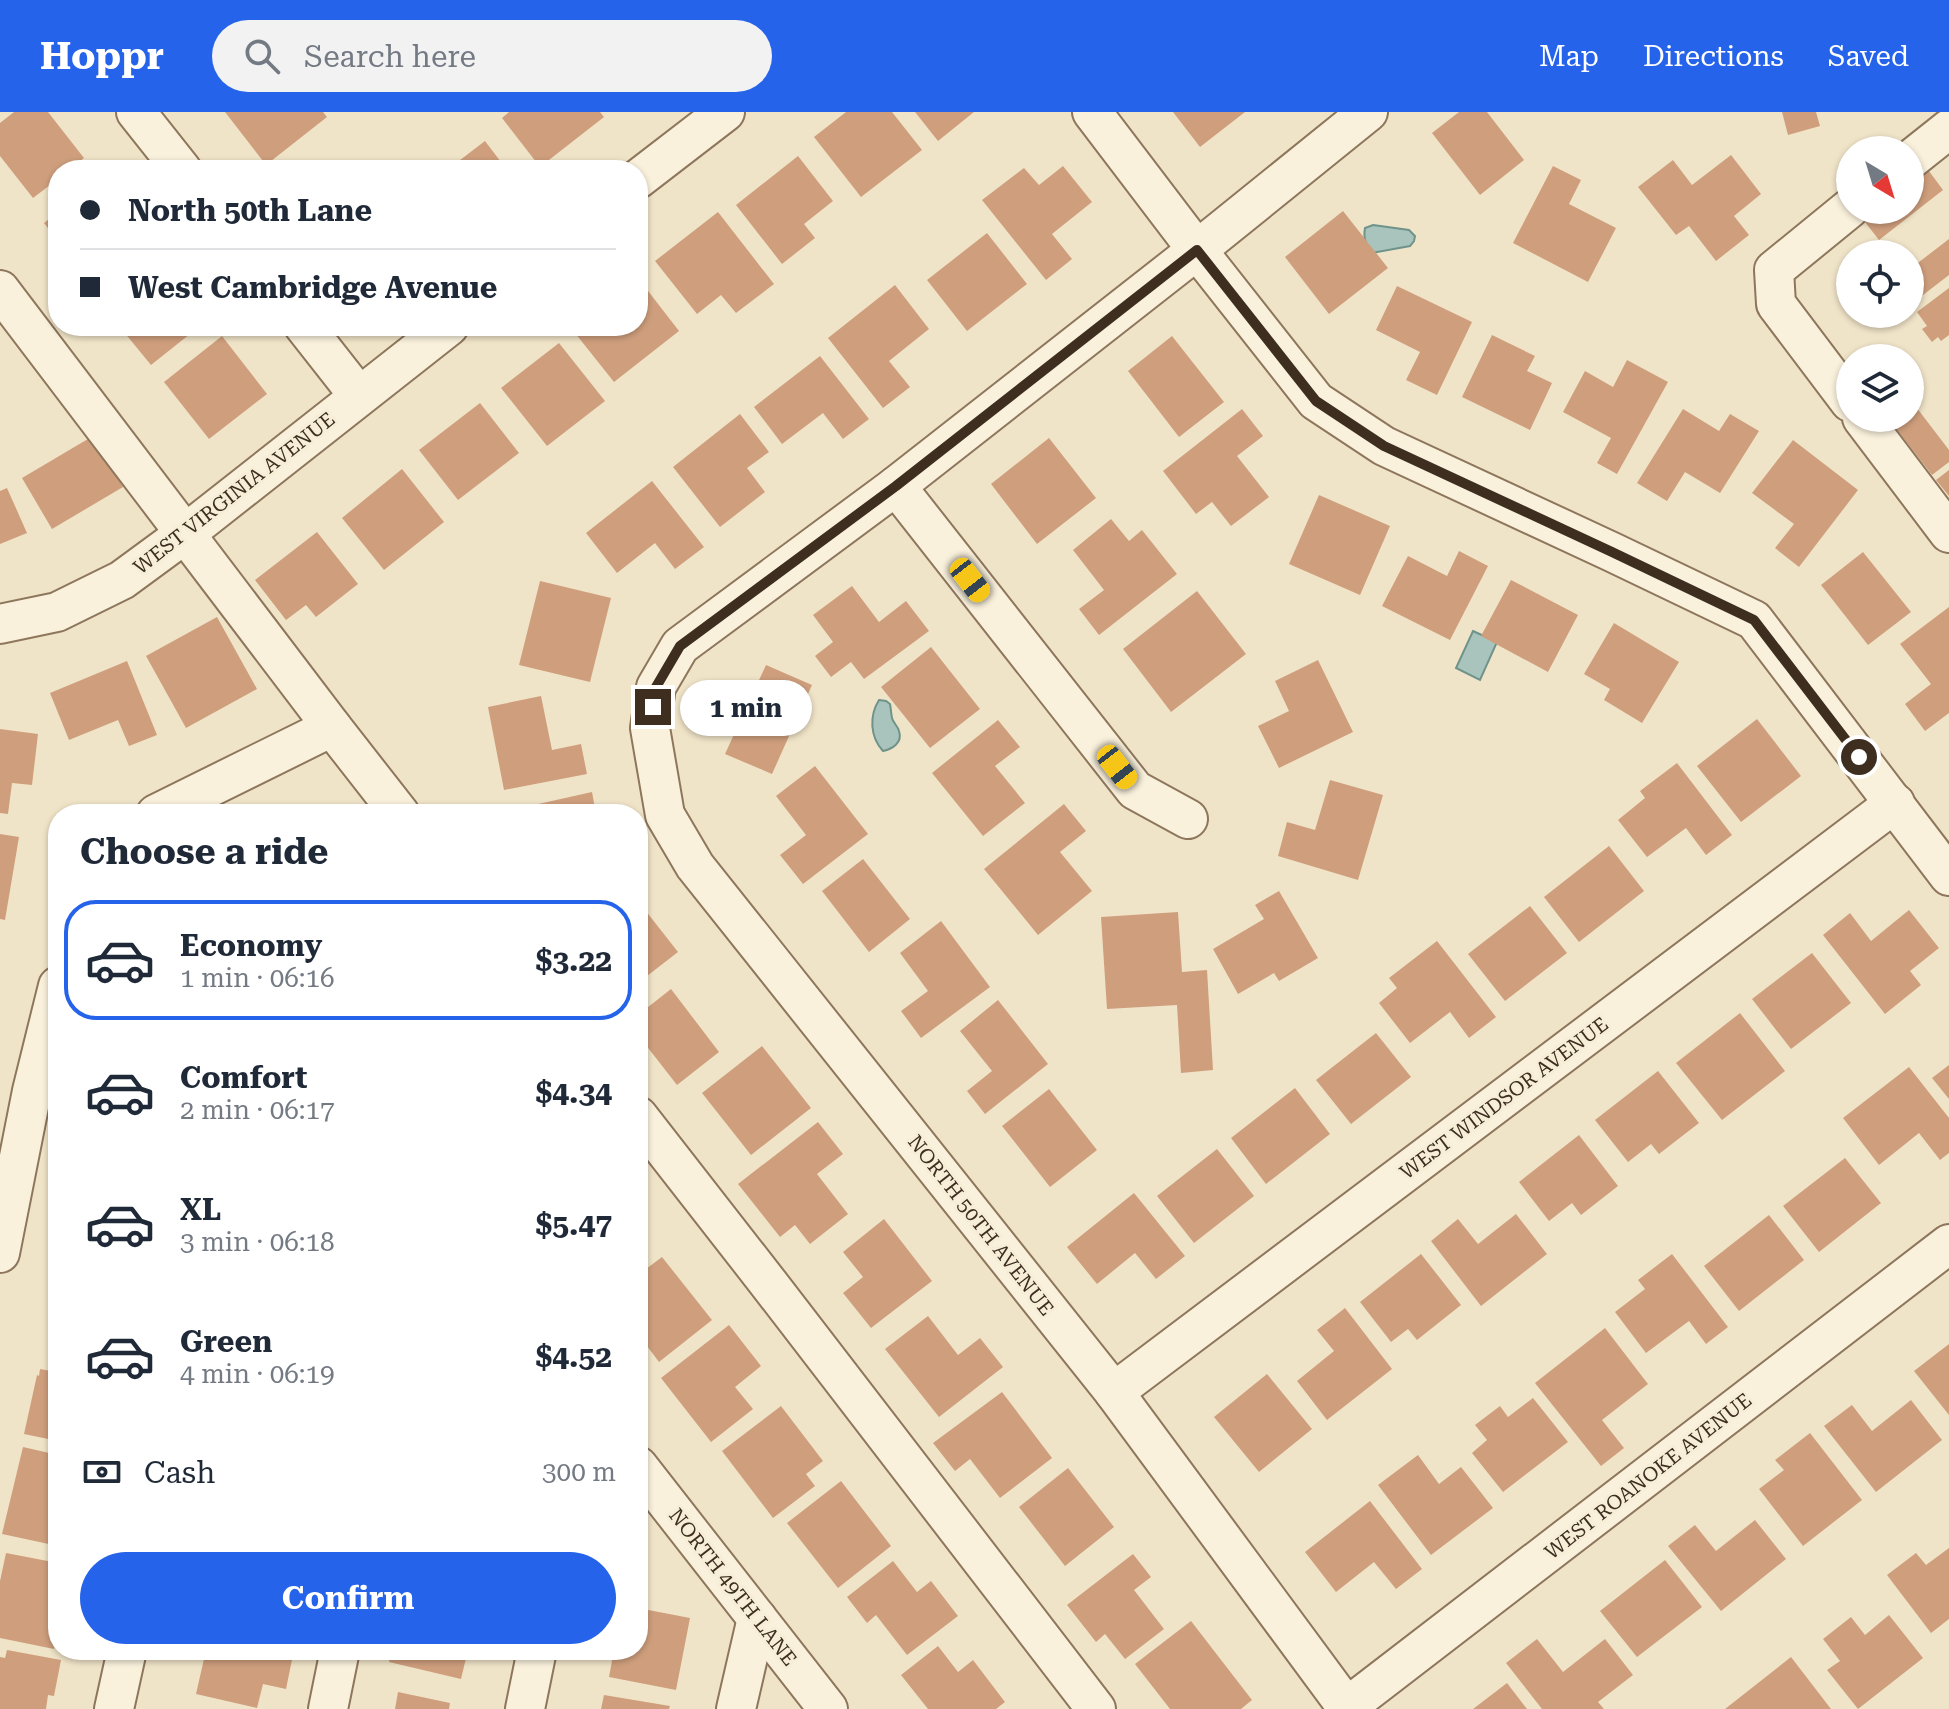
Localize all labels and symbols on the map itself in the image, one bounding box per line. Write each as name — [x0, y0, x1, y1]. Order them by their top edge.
north arrow — [1836, 136, 1924, 224]
street label: WEST VIRGINIA AVENUE — [128, 407, 340, 579]
car — [946, 554, 994, 606]
callout: 1 min — [681, 679, 813, 735]
route end — [635, 689, 671, 725]
route start — [1841, 739, 1877, 775]
car — [1093, 741, 1141, 793]
street label: WEST WINDSOR AVENUE — [1395, 1012, 1613, 1184]
street label: NORTH 50TH AVENUE — [903, 1130, 1059, 1320]
street label: WEST ROANOKE AVENUE — [1540, 1388, 1756, 1564]
street label: NORTH 49TH LANE — [664, 1503, 802, 1671]

